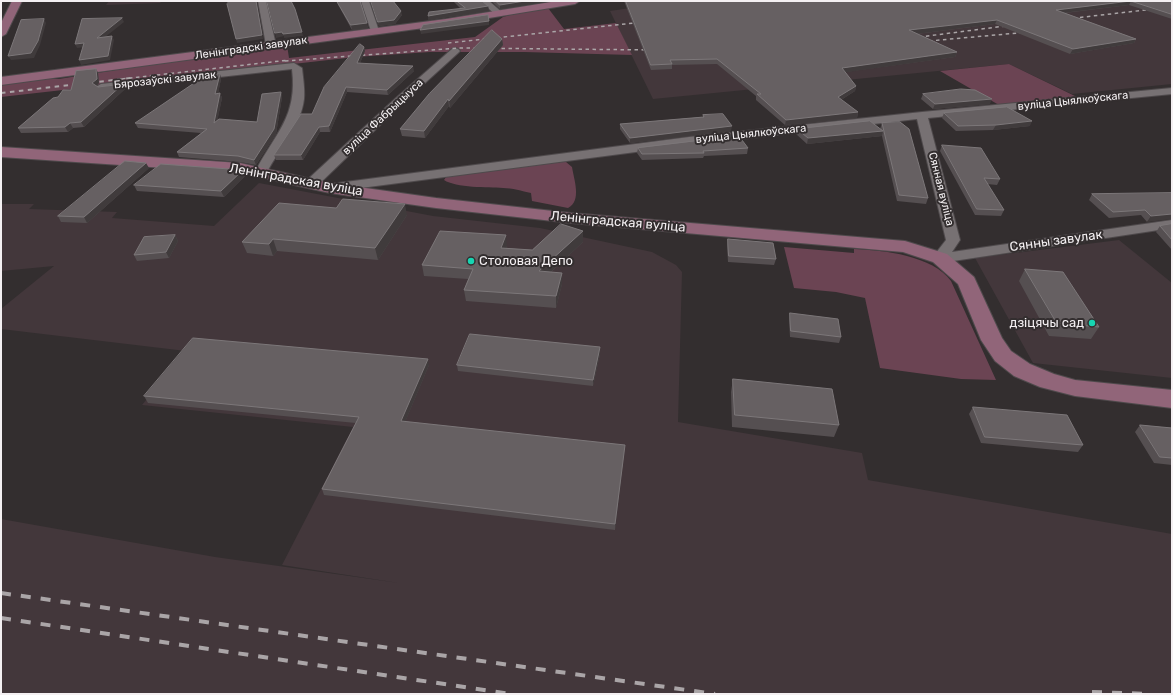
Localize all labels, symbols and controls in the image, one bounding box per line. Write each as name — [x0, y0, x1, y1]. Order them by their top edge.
street label: Ленінградскі завулак — [194, 34, 308, 62]
street label: Бярозаўскі завулак — [113, 68, 217, 92]
street label: вуліца Фабрыцыуса — [340, 76, 426, 158]
street label: вуліца Цыялкоўскага — [1017, 89, 1129, 113]
street label: вуліца Цыялкоўскага — [695, 122, 807, 146]
street label: Сянная вуліца — [925, 151, 957, 227]
street label: Ленінградская вуліца — [228, 161, 364, 199]
street label: Ленінградская вуліца — [550, 208, 686, 236]
street label: Сянны завулак — [1009, 227, 1103, 255]
place label: Столовая Депо — [479, 253, 573, 269]
marker: Столовая Депо — [466, 256, 476, 266]
place label: дзіцячы сад — [1010, 315, 1084, 331]
marker: дзіцячы сад — [1087, 318, 1097, 328]

